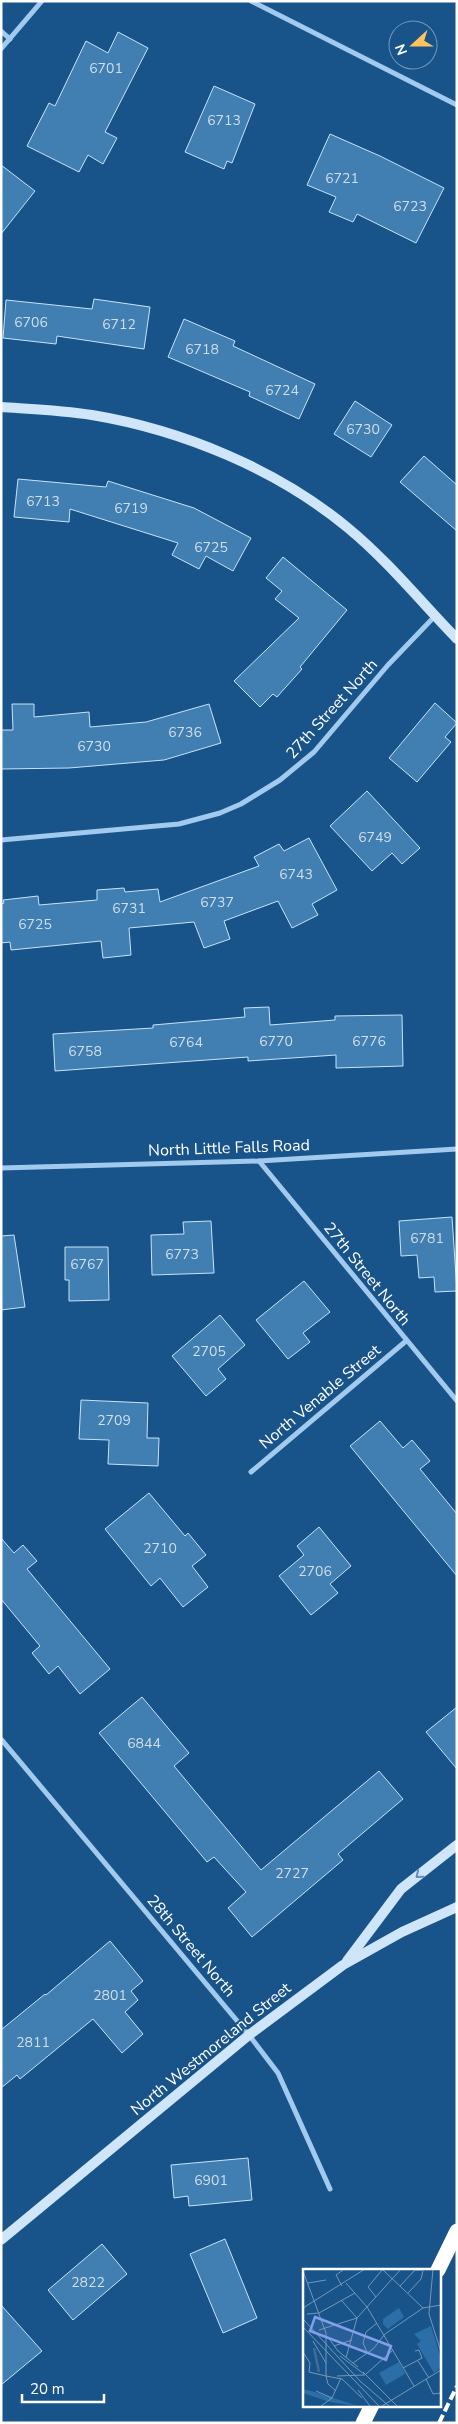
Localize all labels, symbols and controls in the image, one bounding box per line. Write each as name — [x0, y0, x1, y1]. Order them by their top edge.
north arrow — [388, 20, 438, 70]
text: N — [391, 41, 412, 58]
house number: 6701 — [89, 59, 123, 78]
house number: 6713 — [207, 111, 241, 130]
house number: 6721 — [325, 169, 359, 188]
house number: 6723 — [393, 197, 427, 216]
house number: 6706 — [14, 313, 48, 332]
house number: 6712 — [102, 315, 136, 334]
house number: 6718 — [185, 340, 219, 359]
house number: 6724 — [265, 381, 299, 400]
house number: 6730 — [346, 420, 380, 439]
house number: 6713 — [26, 492, 60, 511]
house number: 6719 — [114, 499, 148, 518]
house number: 6725 — [194, 538, 228, 557]
street label: 27th Street North — [281, 654, 383, 764]
house number: 6736 — [168, 723, 202, 742]
house number: 6730 — [77, 737, 111, 756]
house number: 6749 — [358, 828, 392, 847]
house number: 6743 — [279, 865, 313, 884]
house number: 6737 — [200, 893, 234, 912]
house number: 6731 — [112, 899, 146, 918]
house number: 6725 — [18, 915, 52, 934]
house number: 6770 — [259, 1032, 293, 1051]
house number: 6776 — [352, 1032, 386, 1051]
house number: 6764 — [169, 1033, 203, 1052]
house number: 6758 — [68, 1042, 102, 1061]
street label: North Little Falls Road — [148, 1134, 310, 1162]
street label: 27th Street North — [318, 1218, 416, 1330]
house number: 6781 — [410, 1229, 444, 1248]
house number: 6773 — [165, 1245, 199, 1264]
house number: 6767 — [70, 1255, 104, 1274]
street label: North Venable Street — [255, 1339, 386, 1454]
house number: 2705 — [192, 1342, 226, 1361]
house number: 2709 — [97, 1411, 131, 1430]
house number: 2710 — [143, 1539, 177, 1558]
house number: 2706 — [298, 1562, 332, 1581]
house number: 6844 — [127, 1734, 161, 1753]
house number: 2727 — [275, 1864, 309, 1883]
one-way arrow — [415, 1870, 424, 1879]
street label: 28th Street North — [142, 1890, 240, 2002]
street label: North Westmoreland Street — [126, 1977, 296, 2121]
house number: 2801 — [93, 1986, 127, 2005]
house number: 2811 — [16, 2033, 50, 2052]
house number: 6901 — [194, 2171, 228, 2190]
inset map — [303, 2269, 440, 2406]
house number: 2822 — [71, 2273, 105, 2292]
scale bar — [22, 2372, 105, 2404]
text: 20 m — [30, 2379, 65, 2399]

